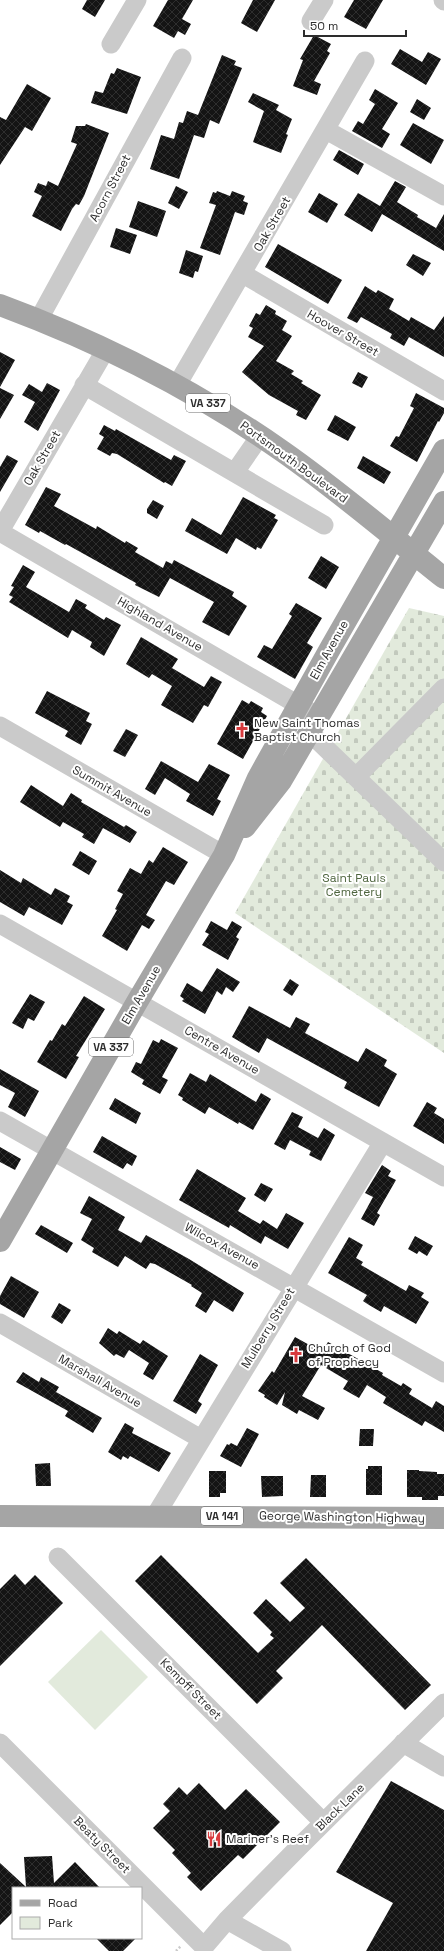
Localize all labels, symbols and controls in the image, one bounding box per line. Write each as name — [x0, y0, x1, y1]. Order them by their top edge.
scale bar — [304, 12, 406, 38]
text: 50 m — [310, 18, 338, 34]
street label: Acorn Street — [86, 152, 134, 224]
street label: Oak Street — [250, 194, 294, 254]
street label: Hoover Street — [304, 306, 382, 360]
road number: VA 337 — [186, 394, 230, 412]
street label: Portsmouth Boulevard — [237, 417, 351, 507]
street label: Oak Street — [20, 428, 64, 488]
street label: Highland Avenue — [114, 593, 206, 655]
street label: Elm Avenue — [306, 618, 352, 682]
place label: New Saint Thomas Baptist Church — [254, 715, 360, 745]
church icon: New Saint Thomas Baptist Church — [233, 721, 251, 739]
street label: Summit Avenue — [69, 762, 155, 820]
park label: Saint Pauls Cemetery — [322, 870, 386, 900]
street label: Elm Avenue — [118, 963, 164, 1027]
street label: Centre Avenue — [182, 1022, 262, 1078]
road number: VA 337 — [89, 1038, 133, 1056]
street label: Wilcox Avenue — [182, 1219, 262, 1273]
street label: Mulberry Street — [238, 1285, 298, 1371]
place label: Church of God of Prophecy — [308, 1340, 391, 1370]
church icon: Church of God of Prophecy — [287, 1346, 305, 1364]
street label: Marshall Avenue — [56, 1351, 144, 1411]
road number: VA 141 — [201, 1507, 243, 1525]
street label: George Washington Highway — [259, 1508, 425, 1526]
street label: Kempff Street — [157, 1655, 225, 1723]
street label: Black Lane — [312, 1780, 368, 1834]
street label: Beaty Street — [70, 1813, 134, 1877]
restaurant icon: Mariner's Reef — [205, 1830, 223, 1848]
place label: Mariner's Reef — [226, 1831, 309, 1847]
legend — [12, 1887, 142, 1939]
text: Road — [48, 1895, 77, 1911]
text: Park — [48, 1915, 73, 1931]

